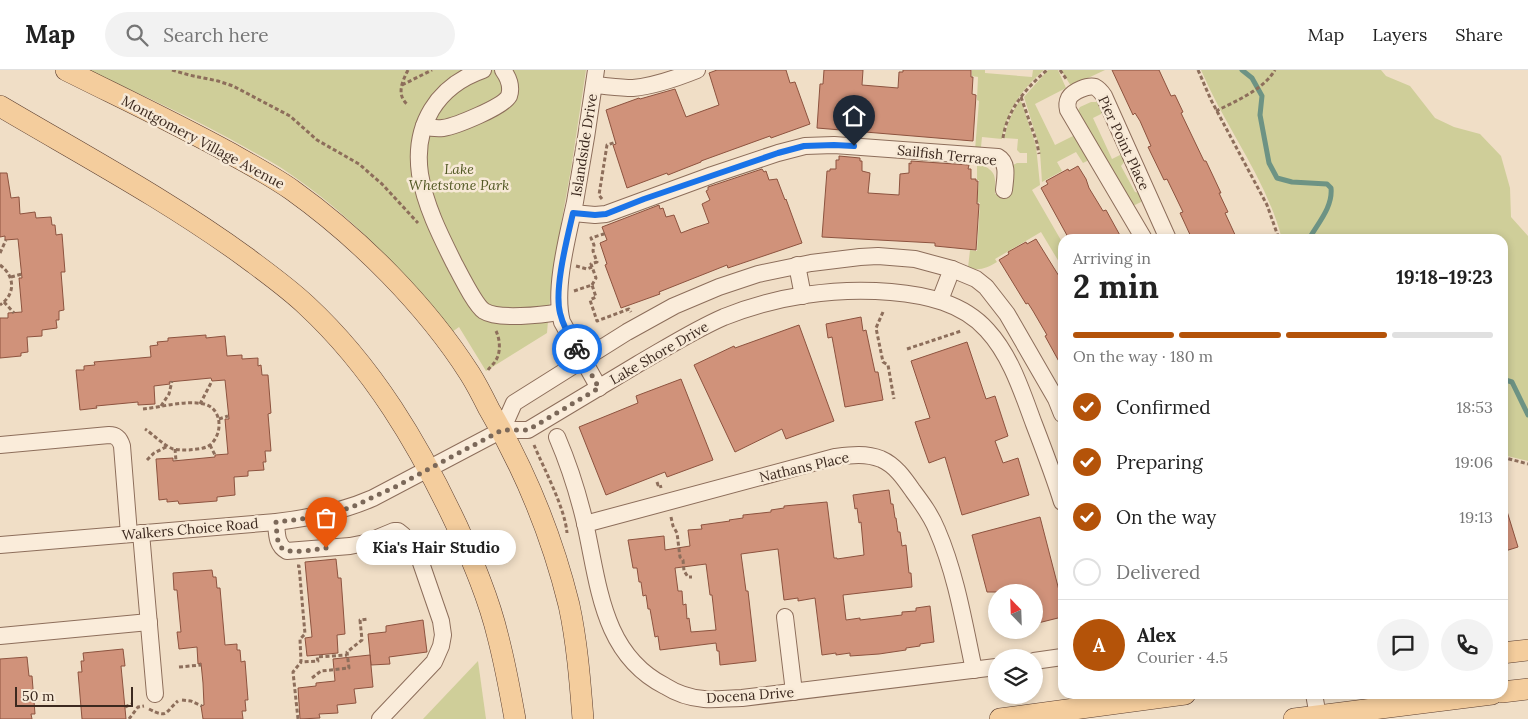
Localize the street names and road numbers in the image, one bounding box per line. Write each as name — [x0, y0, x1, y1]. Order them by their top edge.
street label: Montgomery Village Avenue — [118, 91, 288, 193]
street label: Islandside Drive — [567, 92, 601, 198]
street label: Pier Point Place — [1094, 93, 1154, 193]
street label: Sailfish Terrace — [896, 141, 998, 169]
street label: Lake Shore Drive — [606, 317, 712, 389]
street label: Nathans Place — [757, 448, 851, 486]
street label: Walkers Choice Road — [121, 514, 259, 544]
street label: Docena Drive — [705, 683, 795, 707]

